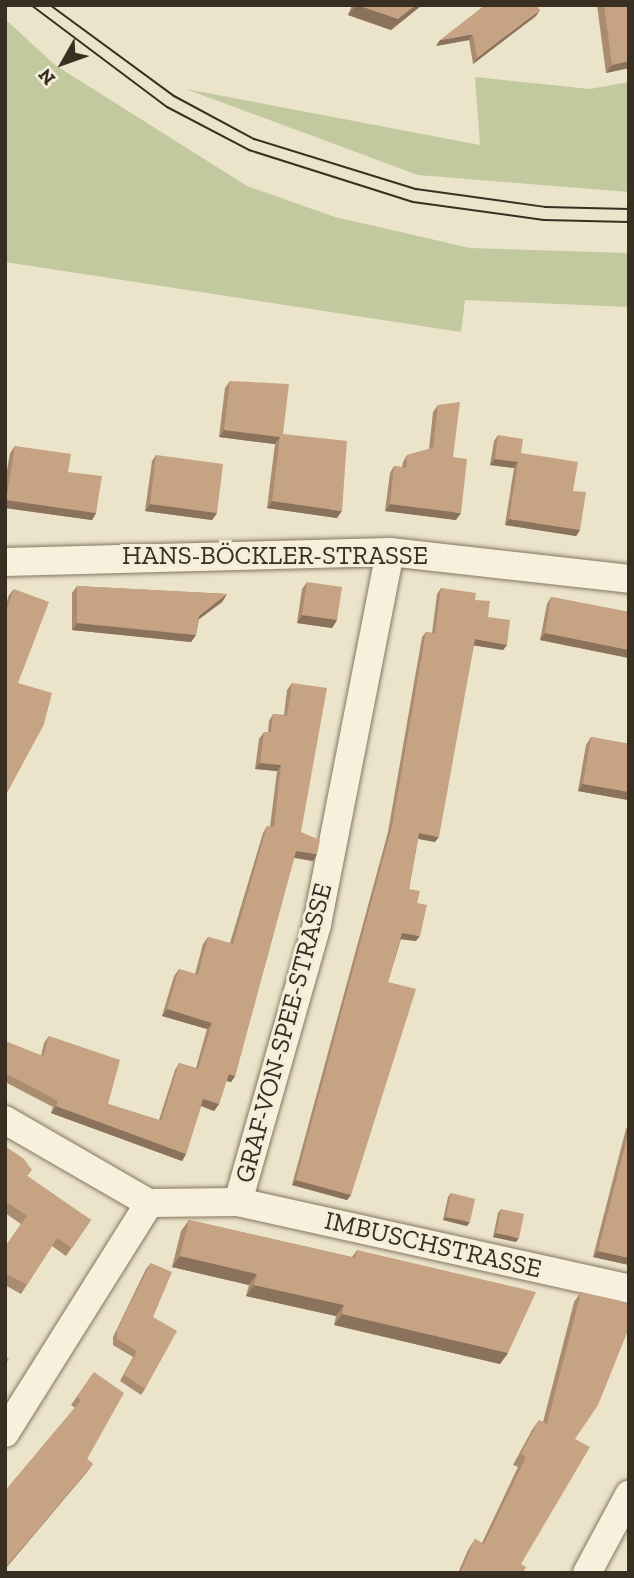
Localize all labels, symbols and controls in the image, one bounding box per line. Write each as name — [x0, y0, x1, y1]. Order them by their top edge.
north arrow — [28, 28, 98, 98]
text: N — [33, 64, 60, 90]
street label: HANS-BÖCKLER-STRASSE — [122, 540, 428, 572]
street label: GRAF-VON-SPEE-STRASSE — [229, 880, 339, 1186]
street label: IMBUSCHSTRASSE — [321, 1205, 545, 1285]

